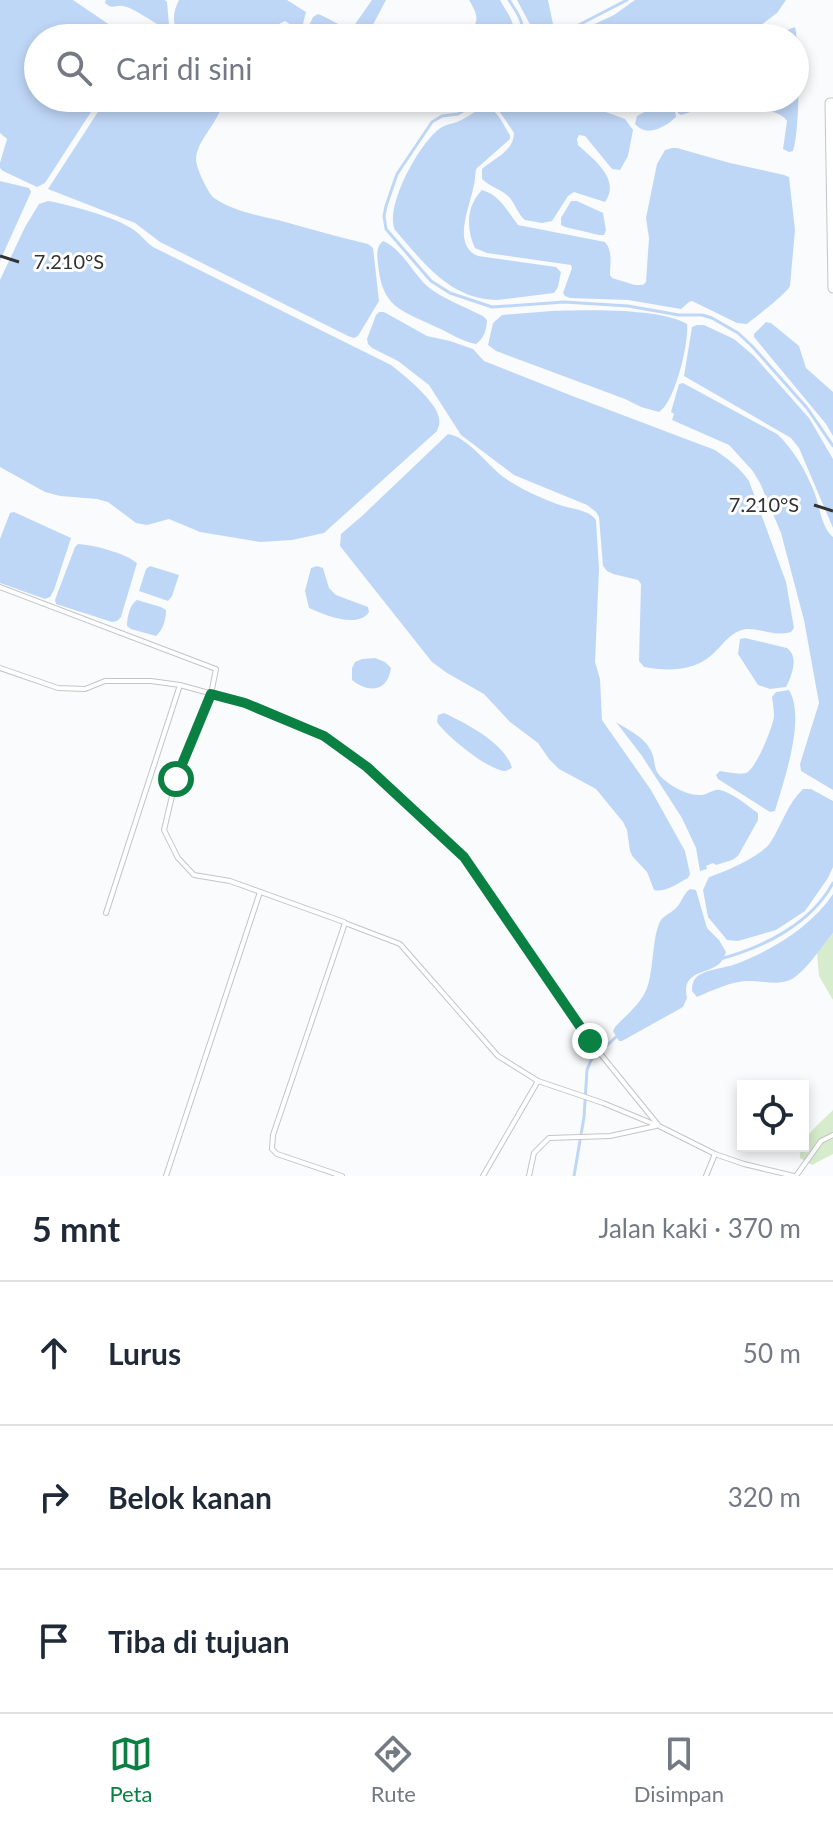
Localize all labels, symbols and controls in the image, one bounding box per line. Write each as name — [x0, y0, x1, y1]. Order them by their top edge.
search box — [24, 24, 809, 112]
icon: search — [52, 46, 96, 90]
text: Cari di sini — [116, 50, 253, 86]
text: 7.210°S — [34, 249, 104, 273]
text: 7.210°S — [729, 492, 799, 516]
route start — [158, 761, 194, 797]
route end — [572, 1023, 608, 1059]
map controls — [737, 1080, 809, 1152]
button: locate — [737, 1080, 809, 1152]
text: 5 mnt — [32, 1208, 120, 1249]
text: Jalan kaki · 370 m — [598, 1212, 801, 1244]
icon: ahead — [32, 1331, 76, 1375]
text: Lurus — [108, 1335, 181, 1371]
text: 50 m — [743, 1337, 801, 1369]
icon: right — [32, 1475, 76, 1519]
text: Belok kanan — [108, 1479, 272, 1515]
text: 320 m — [728, 1481, 801, 1513]
icon: arrive — [32, 1619, 76, 1663]
text: Tiba di tujuan — [108, 1623, 290, 1659]
tab: Peta — [109, 1732, 153, 1807]
tab: Rute — [371, 1732, 416, 1807]
tab: Disimpan — [634, 1732, 724, 1807]

